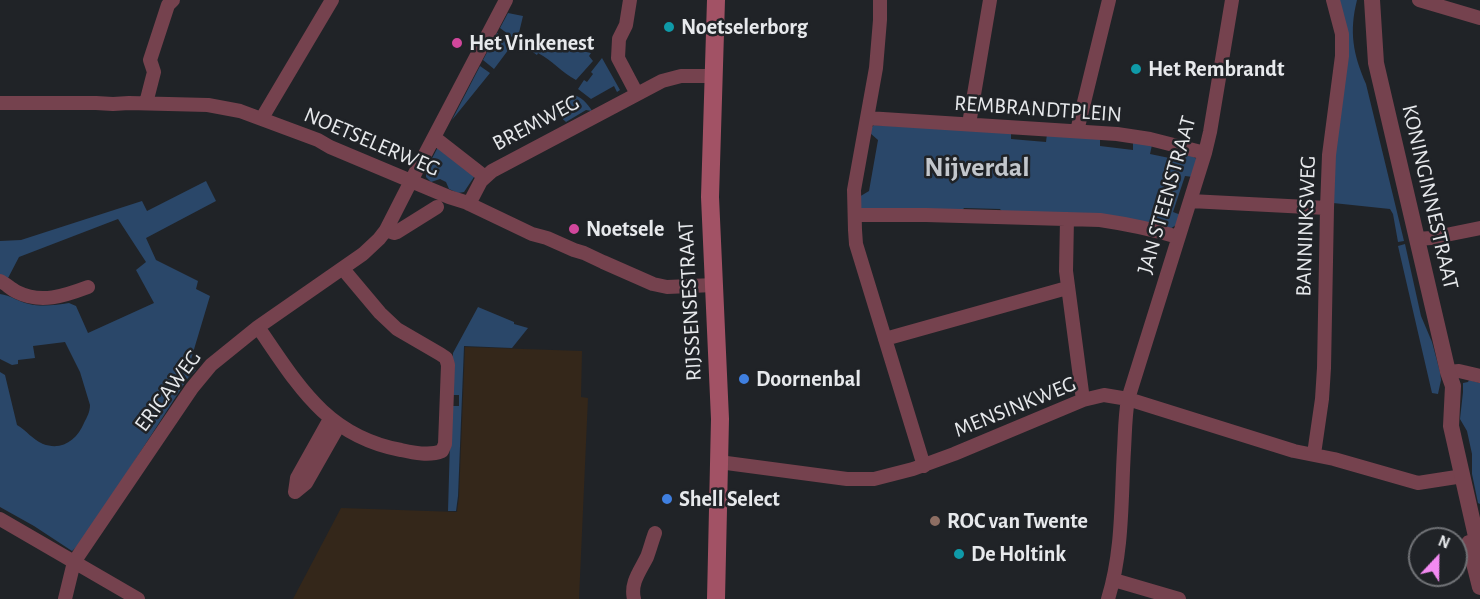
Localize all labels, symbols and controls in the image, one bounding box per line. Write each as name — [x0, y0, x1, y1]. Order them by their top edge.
place label: Noetselerborg — [681, 14, 808, 40]
marker: Noetselerborg — [662, 20, 676, 34]
place label: Het Vinkenest — [469, 30, 594, 56]
marker: Het Vinkenest — [450, 36, 464, 50]
place label: Het Rembrandt — [1148, 56, 1284, 82]
marker: Het Rembrandt — [1129, 62, 1143, 76]
street label: BREMWEG — [488, 89, 584, 157]
street label: REMBRANDTPLEIN — [953, 90, 1123, 128]
street label: NOETSELERWEG — [300, 101, 444, 183]
street label: KONINGINNESTRAAT — [1396, 102, 1464, 292]
street label: JAN STEENSTRAAT — [1132, 113, 1202, 277]
district label: Nijverdal — [924, 151, 1030, 185]
street label: BANNINKSWEG — [1290, 155, 1322, 297]
place label: Noetsele — [586, 216, 664, 242]
street label: RIJSSENSESTRAAT — [673, 220, 707, 382]
marker: Noetsele — [567, 222, 581, 236]
street label: ERICAWEG — [129, 345, 207, 437]
place label: Doornenbal — [756, 366, 861, 392]
street label: MENSINKWEG — [950, 371, 1080, 443]
marker: Doornenbal — [737, 372, 751, 386]
place label: Shell Select — [679, 486, 780, 512]
marker: Shell Select — [660, 492, 674, 506]
place label: ROC van Twente — [947, 508, 1088, 534]
marker: ROC van Twente — [928, 514, 942, 528]
north arrow — [1408, 527, 1468, 587]
text: N — [1436, 533, 1452, 552]
place label: De Holtink — [971, 541, 1066, 567]
marker: De Holtink — [952, 547, 966, 561]

